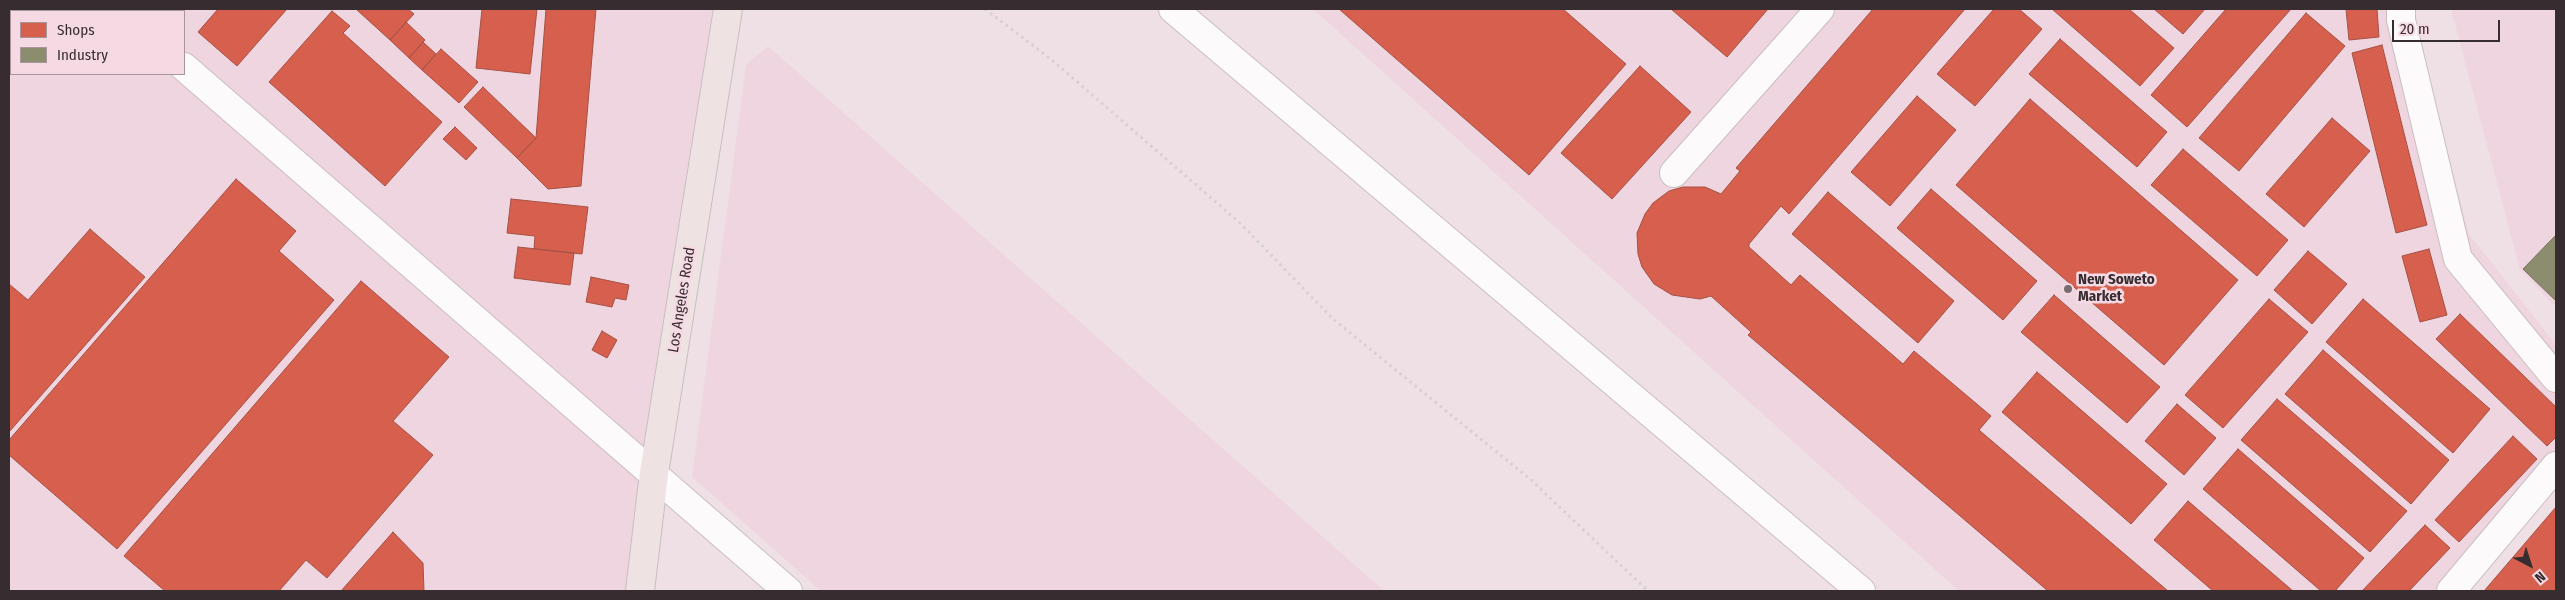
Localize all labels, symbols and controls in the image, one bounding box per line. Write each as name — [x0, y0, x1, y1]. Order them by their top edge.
legend — [10, 10, 185, 75]
scale bar — [2395, 10, 2502, 42]
text: 20 m — [2400, 20, 2430, 38]
text: Shops — [57, 21, 95, 39]
text: Industry — [57, 46, 108, 64]
street label: Los Angeles Road — [665, 246, 699, 354]
place label: New Soweto Market — [2078, 271, 2155, 306]
marker: New Soweto Market — [2062, 283, 2074, 295]
north arrow — [2505, 540, 2555, 590]
text: N — [2531, 568, 2549, 586]

